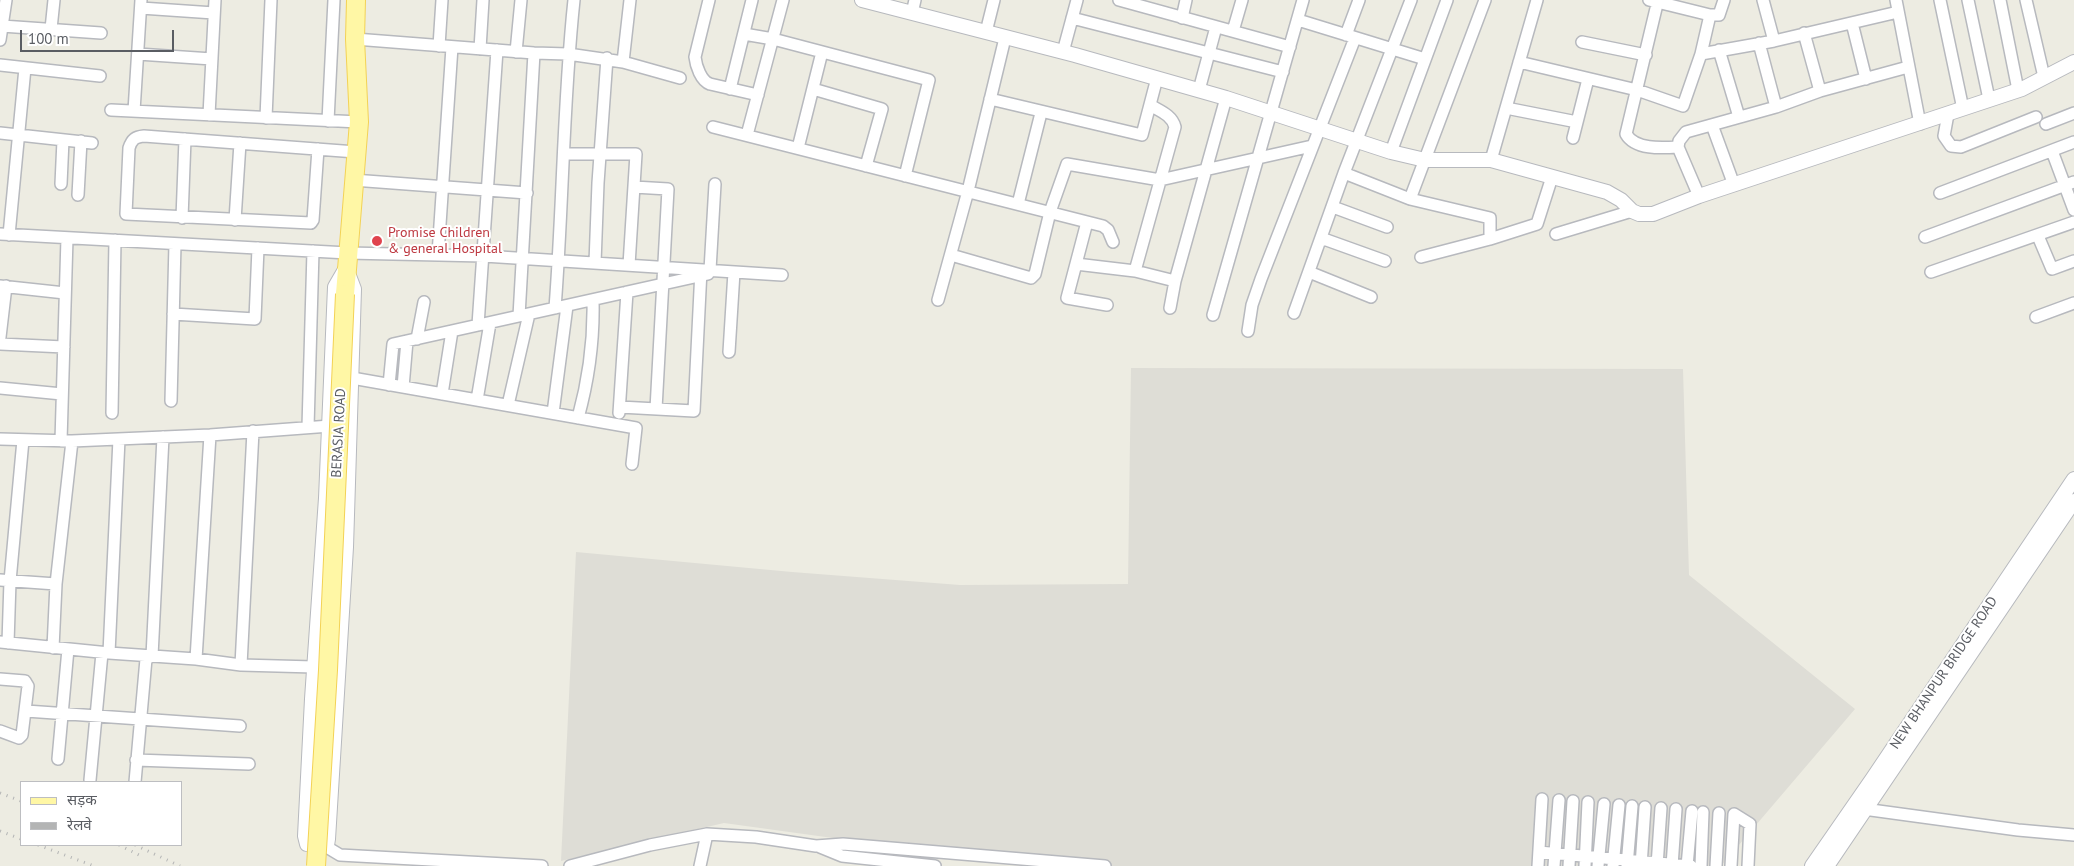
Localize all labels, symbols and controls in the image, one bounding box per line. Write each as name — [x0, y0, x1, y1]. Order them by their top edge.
scale bar — [22, 20, 176, 52]
text: 100 m — [28, 29, 69, 48]
place label: Promise Children & general Hospital — [388, 225, 502, 258]
marker: Promise Children & general Hospital — [370, 234, 384, 248]
street label: BERASIA ROAD — [328, 388, 350, 478]
street label: NEW BHANPUR BRIDGE ROAD — [1887, 594, 2001, 752]
legend — [20, 781, 182, 846]
text: सड़क — [67, 790, 97, 809]
text: रेलवे — [67, 815, 92, 834]

